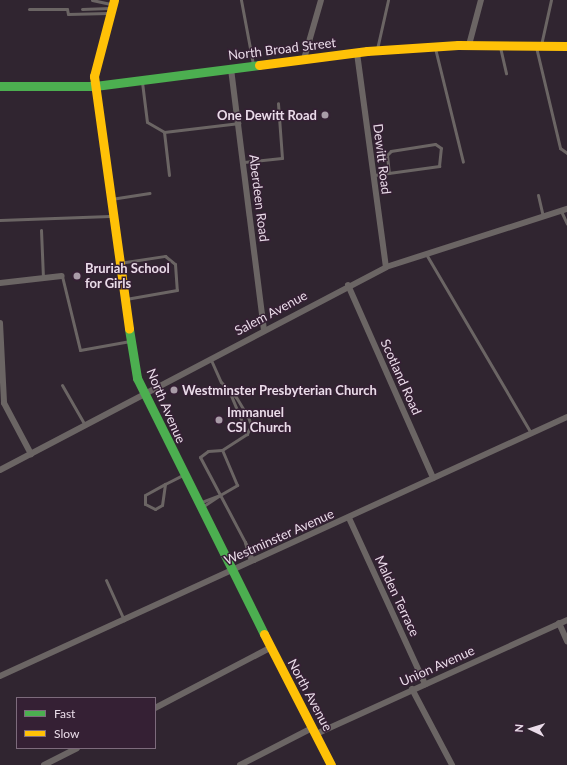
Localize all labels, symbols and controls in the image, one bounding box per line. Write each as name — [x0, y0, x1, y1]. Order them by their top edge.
street label: North Broad Street — [227, 35, 337, 63]
place label: One Dewitt Road — [217, 107, 317, 123]
marker: One Dewitt Road — [320, 110, 330, 120]
street label: Dewitt Road — [370, 123, 394, 195]
street label: Aberdeen Road — [246, 153, 272, 243]
place label: Bruriah School for Girls — [85, 261, 170, 292]
marker: Bruriah School for Girls — [72, 271, 82, 281]
street label: Salem Avenue — [232, 287, 310, 339]
street label: Scotland Road — [377, 337, 425, 417]
street label: North Avenue — [143, 366, 189, 446]
place label: Westminster Presbyterian Church — [182, 382, 377, 398]
marker: Westminster Presbyterian Church — [169, 385, 179, 395]
place label: Immanuel CSI Church — [227, 405, 291, 436]
marker: Immanuel CSI Church — [214, 415, 224, 425]
street label: Westminster Avenue — [221, 506, 337, 568]
street label: Malden Terrace — [371, 553, 423, 639]
street label: Union Avenue — [397, 642, 477, 690]
street label: North Avenue — [284, 656, 336, 734]
legend — [16, 697, 156, 749]
text: Fast — [54, 706, 75, 721]
north arrow — [511, 709, 551, 749]
text: N — [512, 723, 525, 733]
text: Slow — [54, 726, 79, 741]

